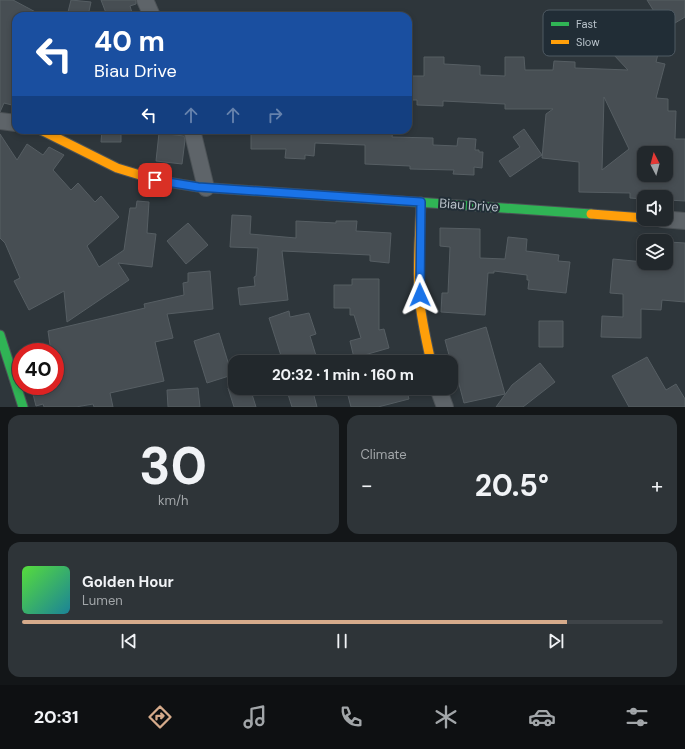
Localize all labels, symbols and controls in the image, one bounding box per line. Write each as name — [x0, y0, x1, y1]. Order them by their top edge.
legend — [543, 10, 675, 56]
text: Fast — [576, 17, 597, 31]
text: 40 m — [94, 23, 165, 60]
icon: left — [28, 28, 80, 80]
text: Slow — [576, 35, 600, 49]
text: Biau Drive — [94, 59, 177, 83]
icon: left — [138, 104, 160, 126]
icon: ahead — [180, 104, 202, 126]
icon: ahead — [222, 104, 244, 126]
icon: right — [264, 104, 286, 126]
north arrow — [637, 146, 673, 182]
map controls — [637, 146, 673, 270]
pin — [138, 163, 172, 197]
icon: arrive — [144, 169, 166, 191]
button: sound — [637, 190, 673, 226]
street label: Biau Drive — [439, 194, 499, 216]
button: layers — [637, 234, 673, 270]
position arrow — [399, 274, 441, 316]
speed limit sign: 40 — [12, 343, 64, 395]
text: 20:32 · 1 min · 160 m — [272, 365, 414, 385]
text: 30 — [139, 432, 207, 500]
text: Climate — [361, 446, 407, 463]
text: 20.5° — [475, 466, 549, 505]
text: − — [361, 471, 373, 500]
text: + — [651, 471, 663, 500]
text: km/h — [158, 492, 189, 509]
text: Golden Hour — [82, 572, 174, 592]
text: Lumen — [82, 592, 123, 609]
icon: previous — [118, 630, 140, 652]
icon: pause — [331, 630, 353, 652]
icon: next — [545, 630, 567, 652]
icon: directions — [146, 703, 174, 731]
icon: music — [241, 703, 269, 731]
icon: phone — [337, 703, 365, 731]
icon: climate — [432, 703, 460, 731]
icon: car — [528, 703, 556, 731]
icon: filters — [623, 703, 651, 731]
text: 20:31 — [34, 705, 79, 729]

